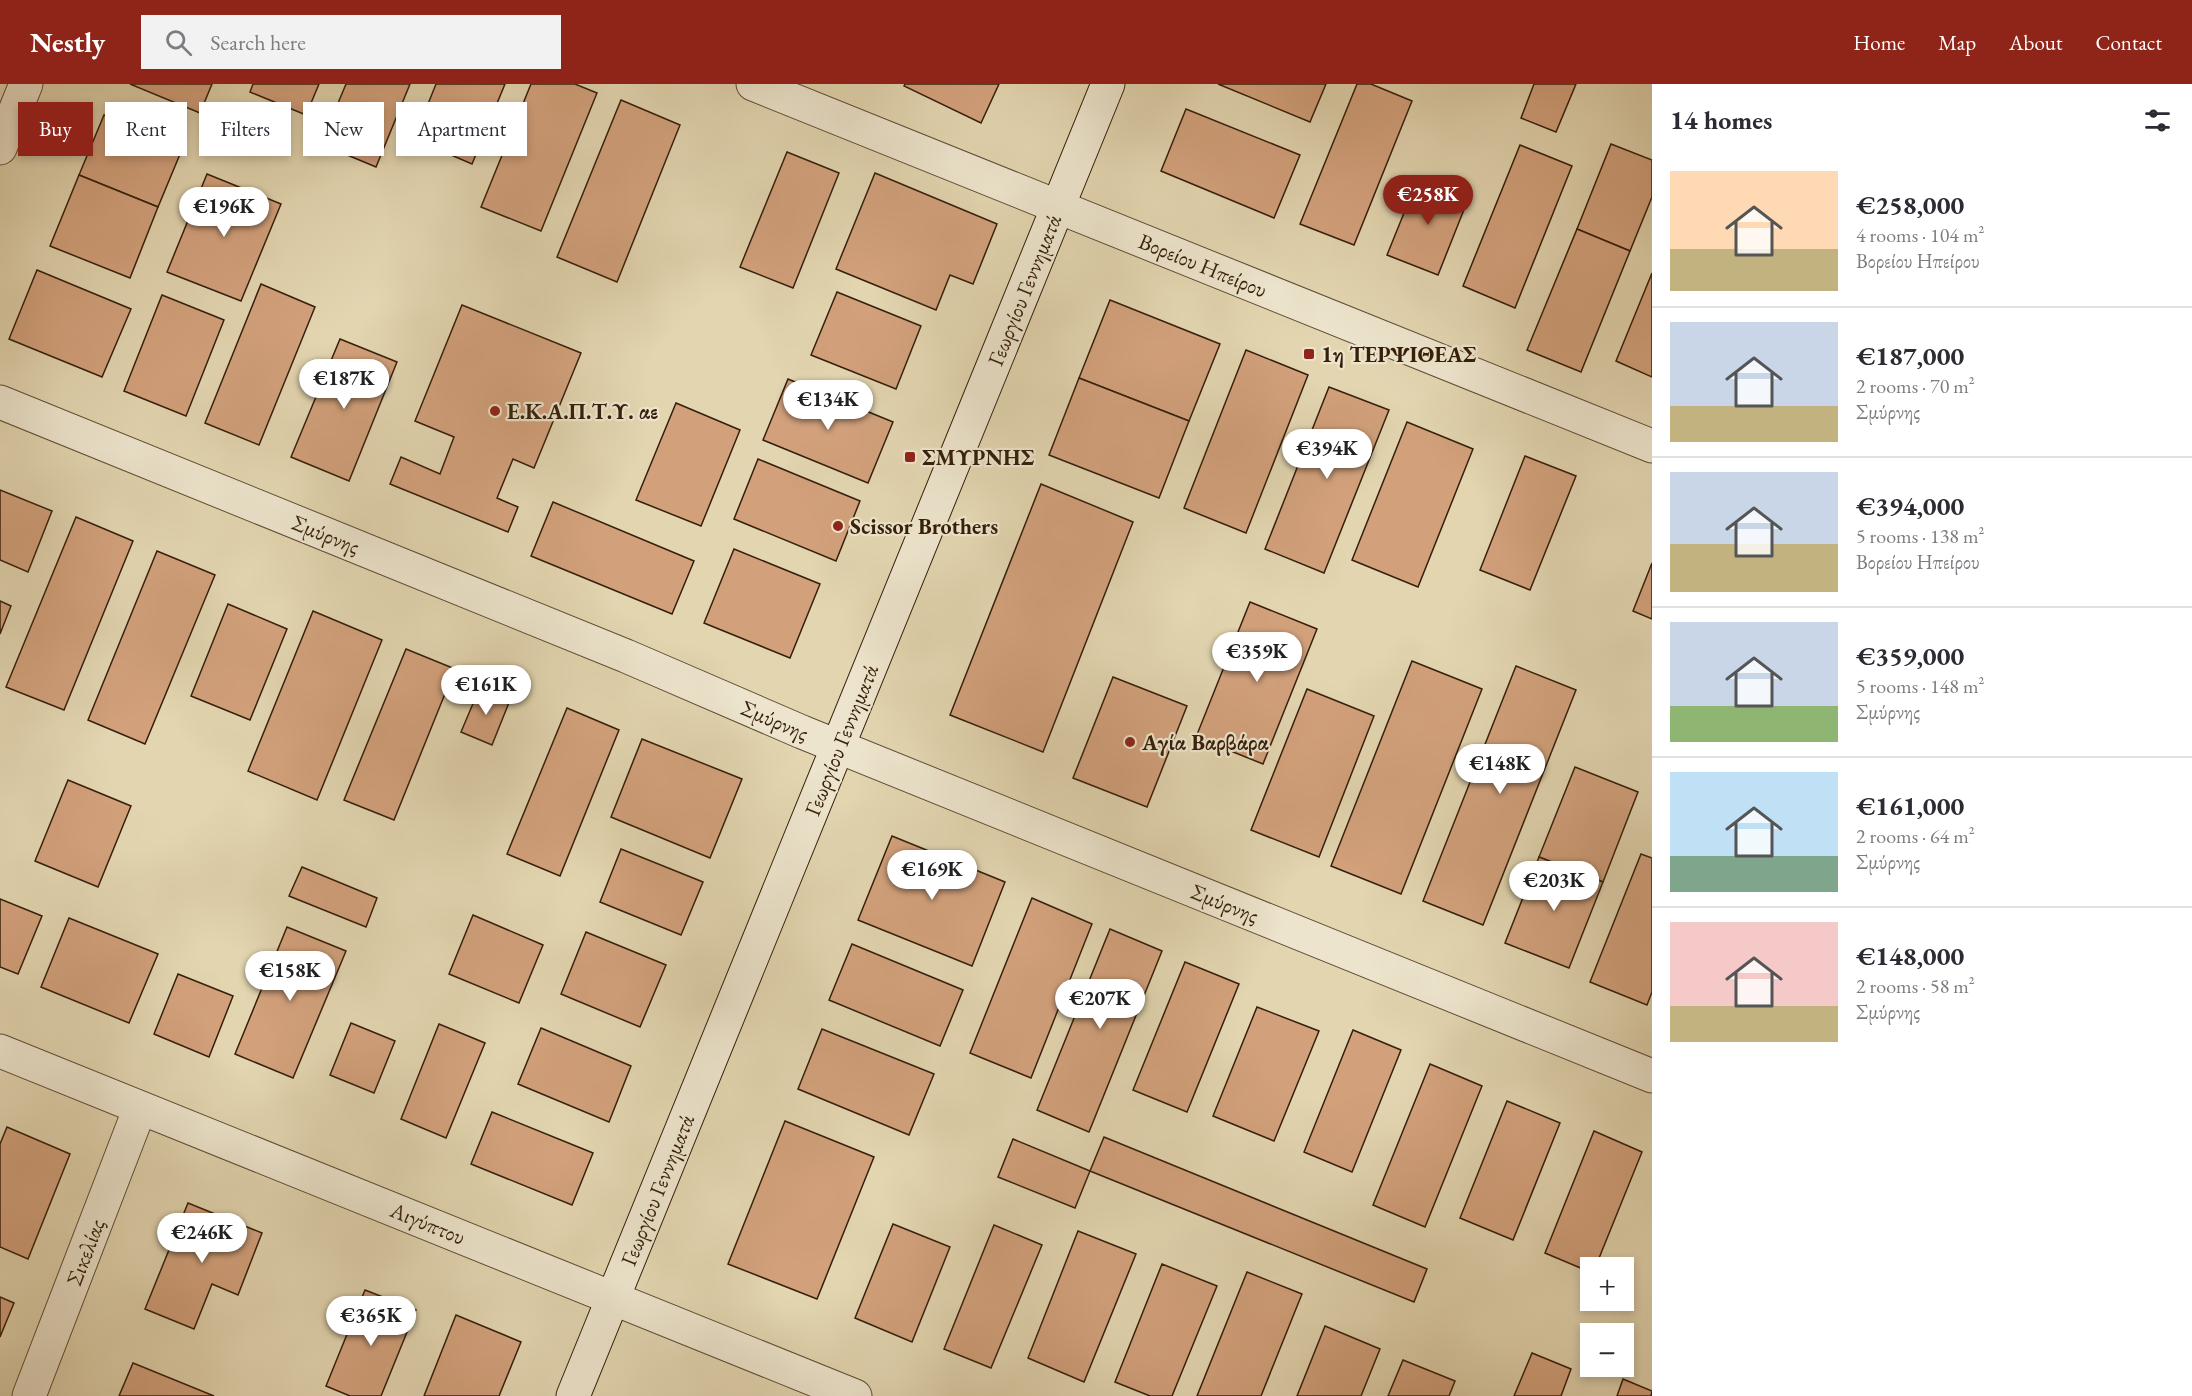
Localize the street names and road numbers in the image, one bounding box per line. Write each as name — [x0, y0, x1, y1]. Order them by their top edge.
street label: Γεωργίου Γεννηματά — [981, 209, 1068, 370]
street label: Βορείου Ηπείρου — [1134, 227, 1271, 304]
street label: Σμύρνης — [288, 508, 364, 561]
street label: Γεωργίου Γεννηματά — [798, 659, 885, 820]
street label: Σμύρνης — [737, 693, 813, 748]
street label: Σμύρνης — [1187, 877, 1263, 930]
street label: Γεωργίου Γεννηματά — [614, 1109, 701, 1270]
street label: Αιγύπτου — [385, 1195, 470, 1252]
street label: Σικελίας — [60, 1215, 111, 1290]

